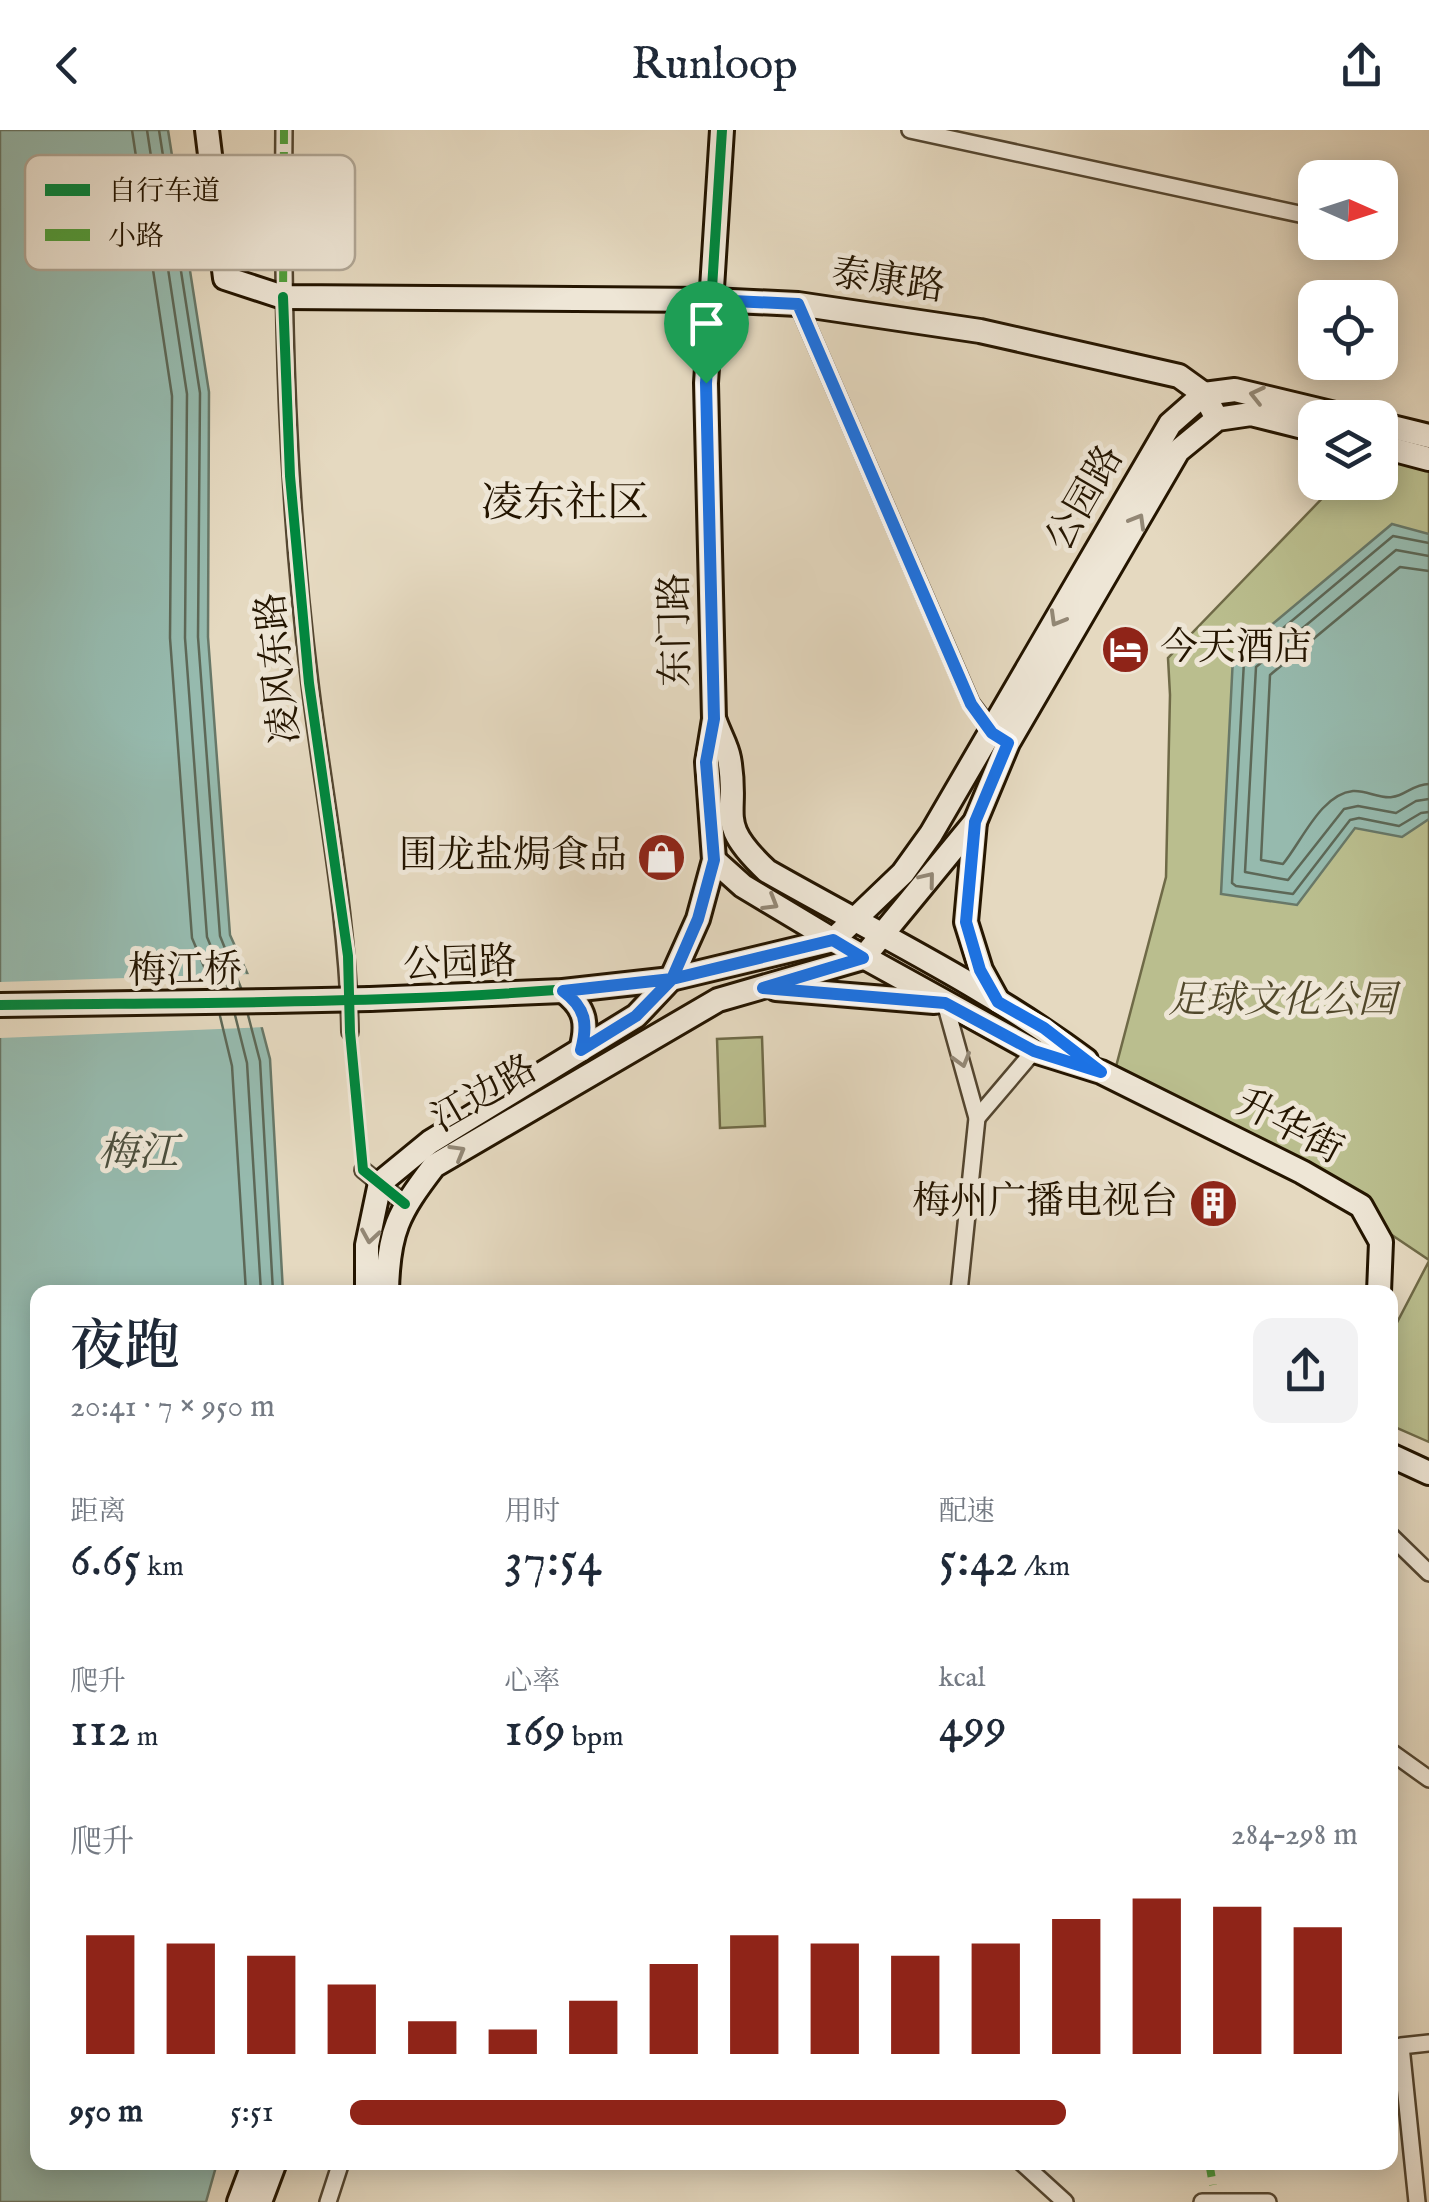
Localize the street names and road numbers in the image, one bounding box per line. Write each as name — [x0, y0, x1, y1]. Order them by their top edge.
street label: 泰康路 — [828, 250, 948, 314]
street label: 公园路 — [1037, 438, 1135, 560]
street label: 东门路 — [652, 573, 702, 687]
street label: 凌风东路 — [248, 590, 312, 746]
street label: 公园路 — [402, 939, 518, 991]
street label: 梅江桥 — [128, 947, 242, 997]
street label: 江边路 — [424, 1046, 546, 1144]
street label: 升华街 — [1227, 1080, 1351, 1176]

